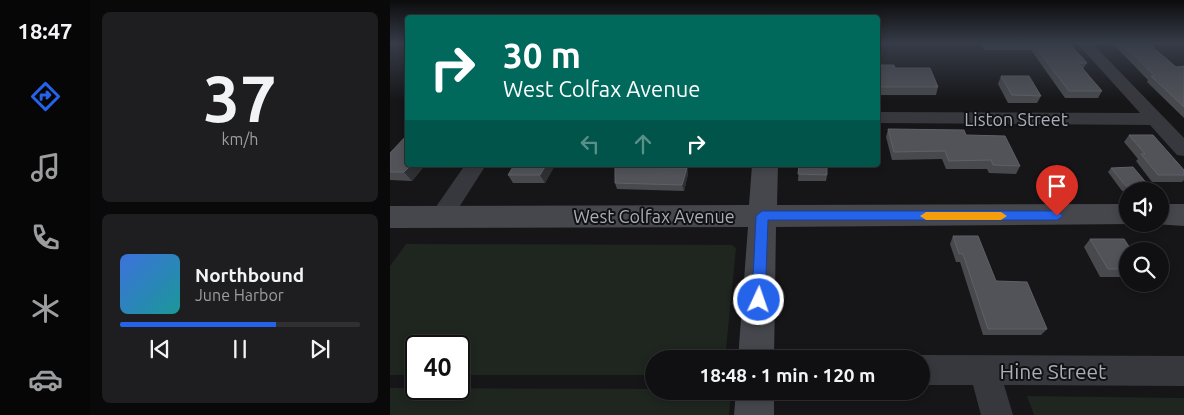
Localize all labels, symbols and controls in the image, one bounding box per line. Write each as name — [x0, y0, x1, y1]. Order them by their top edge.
text: 18:47 — [17, 18, 73, 43]
icon: right — [420, 35, 485, 100]
text: 30 m — [503, 35, 581, 75]
text: 37 — [203, 61, 277, 134]
text: West Colfax Avenue — [503, 76, 700, 101]
icon: directions — [28, 79, 63, 114]
street label: Liston Street — [964, 109, 1068, 129]
text: km/h — [222, 130, 258, 148]
icon: left — [576, 130, 604, 158]
icon: ahead — [629, 130, 657, 158]
icon: right — [682, 130, 710, 158]
icon: music — [28, 150, 63, 185]
pin — [1036, 165, 1078, 216]
icon: arrive — [1043, 172, 1071, 200]
map controls — [1119, 182, 1169, 292]
button: sound — [1119, 182, 1169, 232]
street label: West Colfax Avenue — [573, 206, 735, 226]
icon: phone — [28, 220, 63, 255]
button: search — [1119, 242, 1169, 292]
text: Northbound — [195, 264, 304, 286]
position arrow — [732, 273, 784, 325]
text: June Harbor — [195, 286, 284, 304]
icon: climate — [28, 291, 63, 326]
icon: previous — [146, 335, 174, 363]
icon: pause — [226, 335, 254, 363]
icon: next — [306, 335, 334, 363]
speed limit sign: 40 — [405, 335, 470, 400]
street label: Hine Street — [1000, 359, 1106, 383]
icon: car — [28, 362, 63, 397]
text: 18:48 · 1 min · 120 m — [700, 364, 875, 386]

